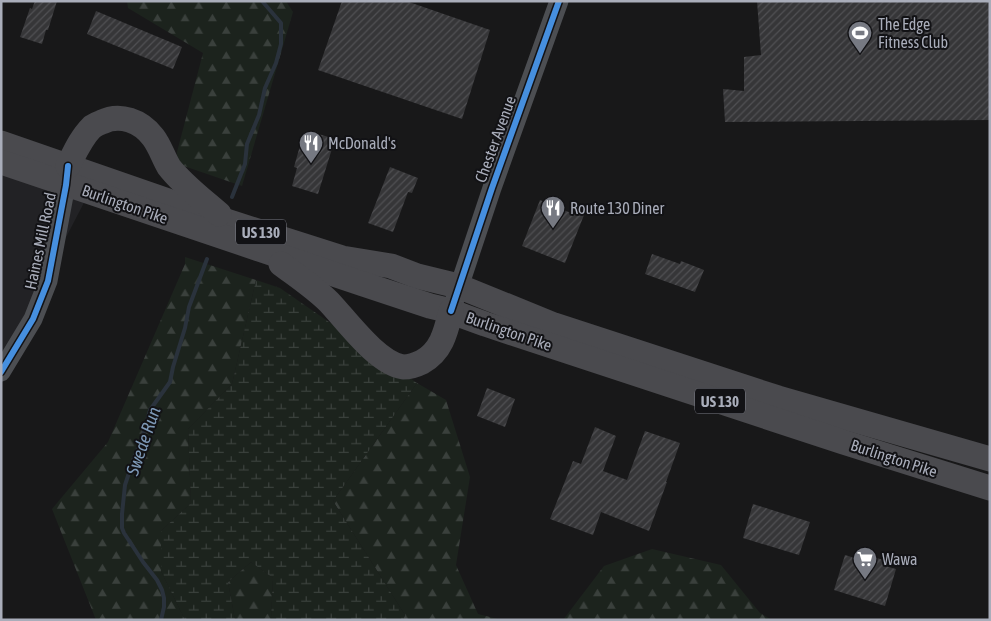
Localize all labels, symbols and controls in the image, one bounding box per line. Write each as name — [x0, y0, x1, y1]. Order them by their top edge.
place label: The Edge Fitness Club — [878, 15, 948, 51]
sports icon: The Edge Fitness Club — [847, 20, 873, 54]
street label: Chester Avenue — [471, 93, 519, 185]
restaurant icon: McDonald's — [298, 130, 324, 164]
place label: McDonald's — [328, 134, 397, 152]
street label: Burlington Pike — [79, 181, 170, 228]
street label: Haines Mill Road — [21, 191, 59, 291]
restaurant icon: Route 130 Diner — [540, 195, 566, 229]
place label: Route 130 Diner — [570, 199, 665, 217]
road number: US 130 — [236, 220, 286, 244]
street label: Burlington Pike — [463, 308, 554, 355]
road number: US 130 — [695, 388, 745, 414]
water label: Swede Run — [121, 404, 165, 479]
street label: Burlington Pike — [848, 436, 939, 481]
supermarket icon: Wawa — [852, 546, 878, 580]
place label: Wawa — [882, 550, 917, 568]

